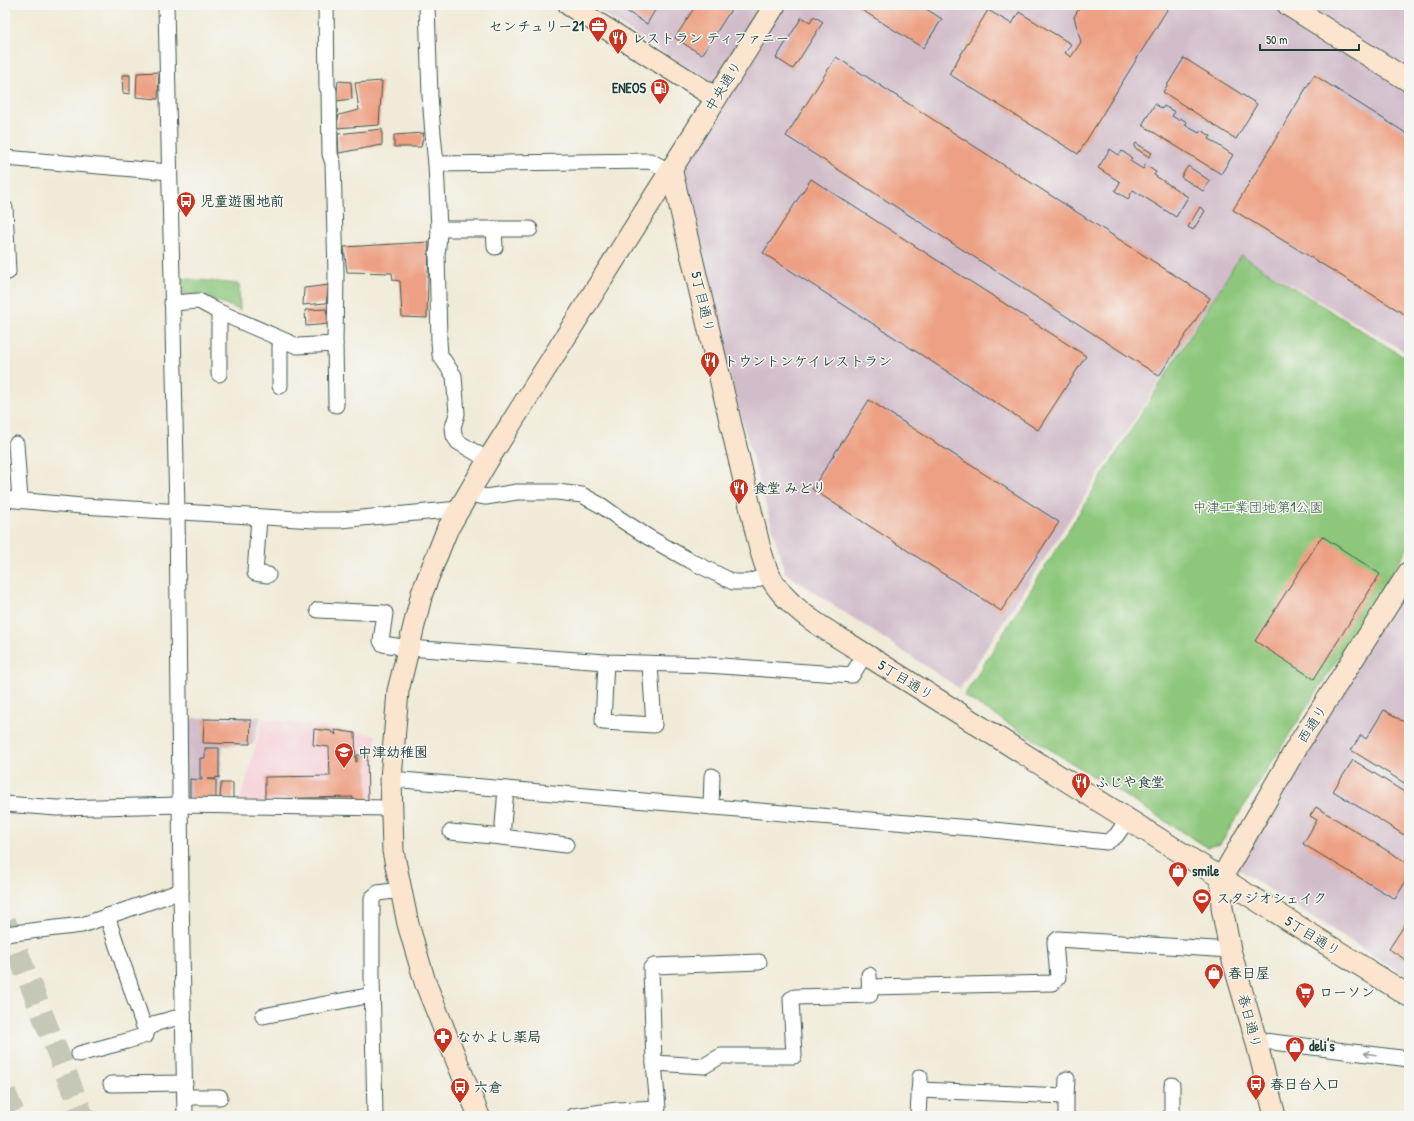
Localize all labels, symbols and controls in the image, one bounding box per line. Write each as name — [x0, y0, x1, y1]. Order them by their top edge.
office icon: センチュリー21 — [587, 15, 609, 43]
place label: センチュリー21 — [489, 16, 584, 35]
scale bar — [1260, 26, 1359, 52]
restaurant icon: レストラン ティファニー — [607, 27, 629, 55]
place label: レストラン ティファニー — [632, 28, 790, 47]
text: 50 m — [1266, 31, 1287, 48]
street label: 中央通り — [700, 57, 745, 115]
fuel station icon: ENEOS — [649, 77, 671, 105]
place label: ENEOS — [612, 78, 647, 97]
bus stop icon: 児童遊園地前 — [175, 190, 197, 218]
place label: 児童遊園地前 — [200, 191, 284, 210]
street label: 5丁目通り — [687, 270, 720, 334]
restaurant icon: トウントンケイレストラン — [699, 350, 721, 378]
place label: トウントンケイレストラン — [724, 351, 892, 370]
restaurant icon: 食堂 みどり — [728, 477, 750, 505]
place label: 食堂 みどり — [753, 478, 826, 497]
park label: 中津工業団地第1公園 — [1192, 497, 1324, 516]
street label: 5丁目通り — [875, 655, 938, 704]
street label: 西通り — [1292, 701, 1331, 747]
school or university icon: 中津幼稚園 — [333, 741, 355, 769]
place label: 中津幼稚園 — [358, 742, 428, 761]
restaurant icon: ふじや食堂 — [1070, 771, 1092, 799]
place label: ふじや食堂 — [1095, 772, 1165, 791]
shop icon: smile — [1167, 860, 1189, 888]
place label: smile — [1192, 861, 1220, 880]
sports icon: スタジオシェイク — [1191, 887, 1213, 915]
place label: スタジオシェイク — [1216, 888, 1327, 907]
street label: 5丁目通り — [1282, 911, 1345, 960]
shop icon: 春日屋 — [1203, 962, 1225, 990]
place label: 春日屋 — [1228, 963, 1270, 982]
supermarket icon: ローソン — [1294, 981, 1316, 1009]
place label: ローソン — [1319, 982, 1375, 1001]
street label: 春日通り — [1234, 991, 1267, 1050]
pharmacy icon: なかよし薬局 — [432, 1026, 454, 1054]
place label: なかよし薬局 — [457, 1027, 541, 1046]
shop icon: deli's — [1284, 1035, 1306, 1063]
place label: deli's — [1309, 1036, 1335, 1055]
one-way arrow — [1364, 1050, 1377, 1058]
bus stop icon: 春日台入口 — [1245, 1073, 1267, 1101]
place label: 春日台入口 — [1270, 1074, 1340, 1093]
bus stop icon: 六倉 — [449, 1076, 471, 1104]
place label: 六倉 — [474, 1077, 502, 1096]

